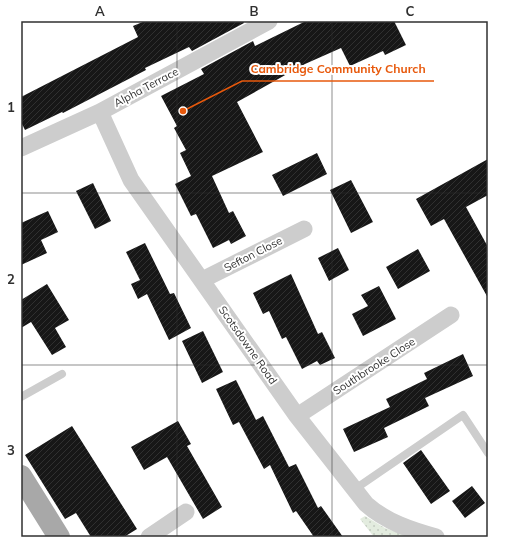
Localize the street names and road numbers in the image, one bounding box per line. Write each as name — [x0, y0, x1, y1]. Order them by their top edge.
street label: Alpha Terrace — [111, 64, 181, 110]
street label: Sefton Close — [222, 233, 285, 275]
street label: Scotsdowne Road — [216, 303, 280, 387]
street label: Southbrooke Close — [330, 334, 418, 398]

